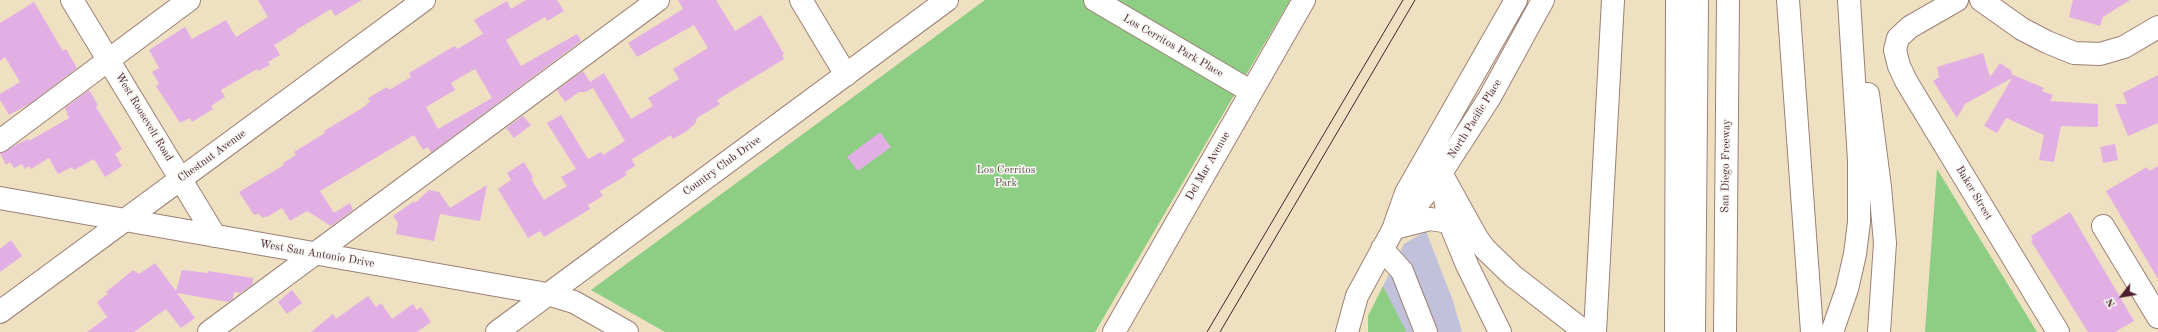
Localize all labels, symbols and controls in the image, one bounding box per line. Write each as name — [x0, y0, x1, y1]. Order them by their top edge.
street label: Los Cerritos Park Place — [1120, 12, 1226, 80]
street label: West Roosevelt Road — [112, 70, 176, 164]
street label: North Pacific Place — [1445, 77, 1505, 161]
street label: San Diego Freeway — [1719, 119, 1733, 213]
street label: Chestnut Avenue — [175, 127, 249, 185]
street label: Del Mar Avenue — [1183, 129, 1233, 203]
street label: Country Club Drive — [680, 133, 764, 199]
park label: Los Cerritos Park — [976, 163, 1036, 189]
street label: Baker Street — [1953, 164, 1995, 222]
street label: West San Antonio Drive — [259, 237, 375, 271]
north arrow — [2102, 276, 2142, 316]
text: N — [2104, 296, 2118, 309]

